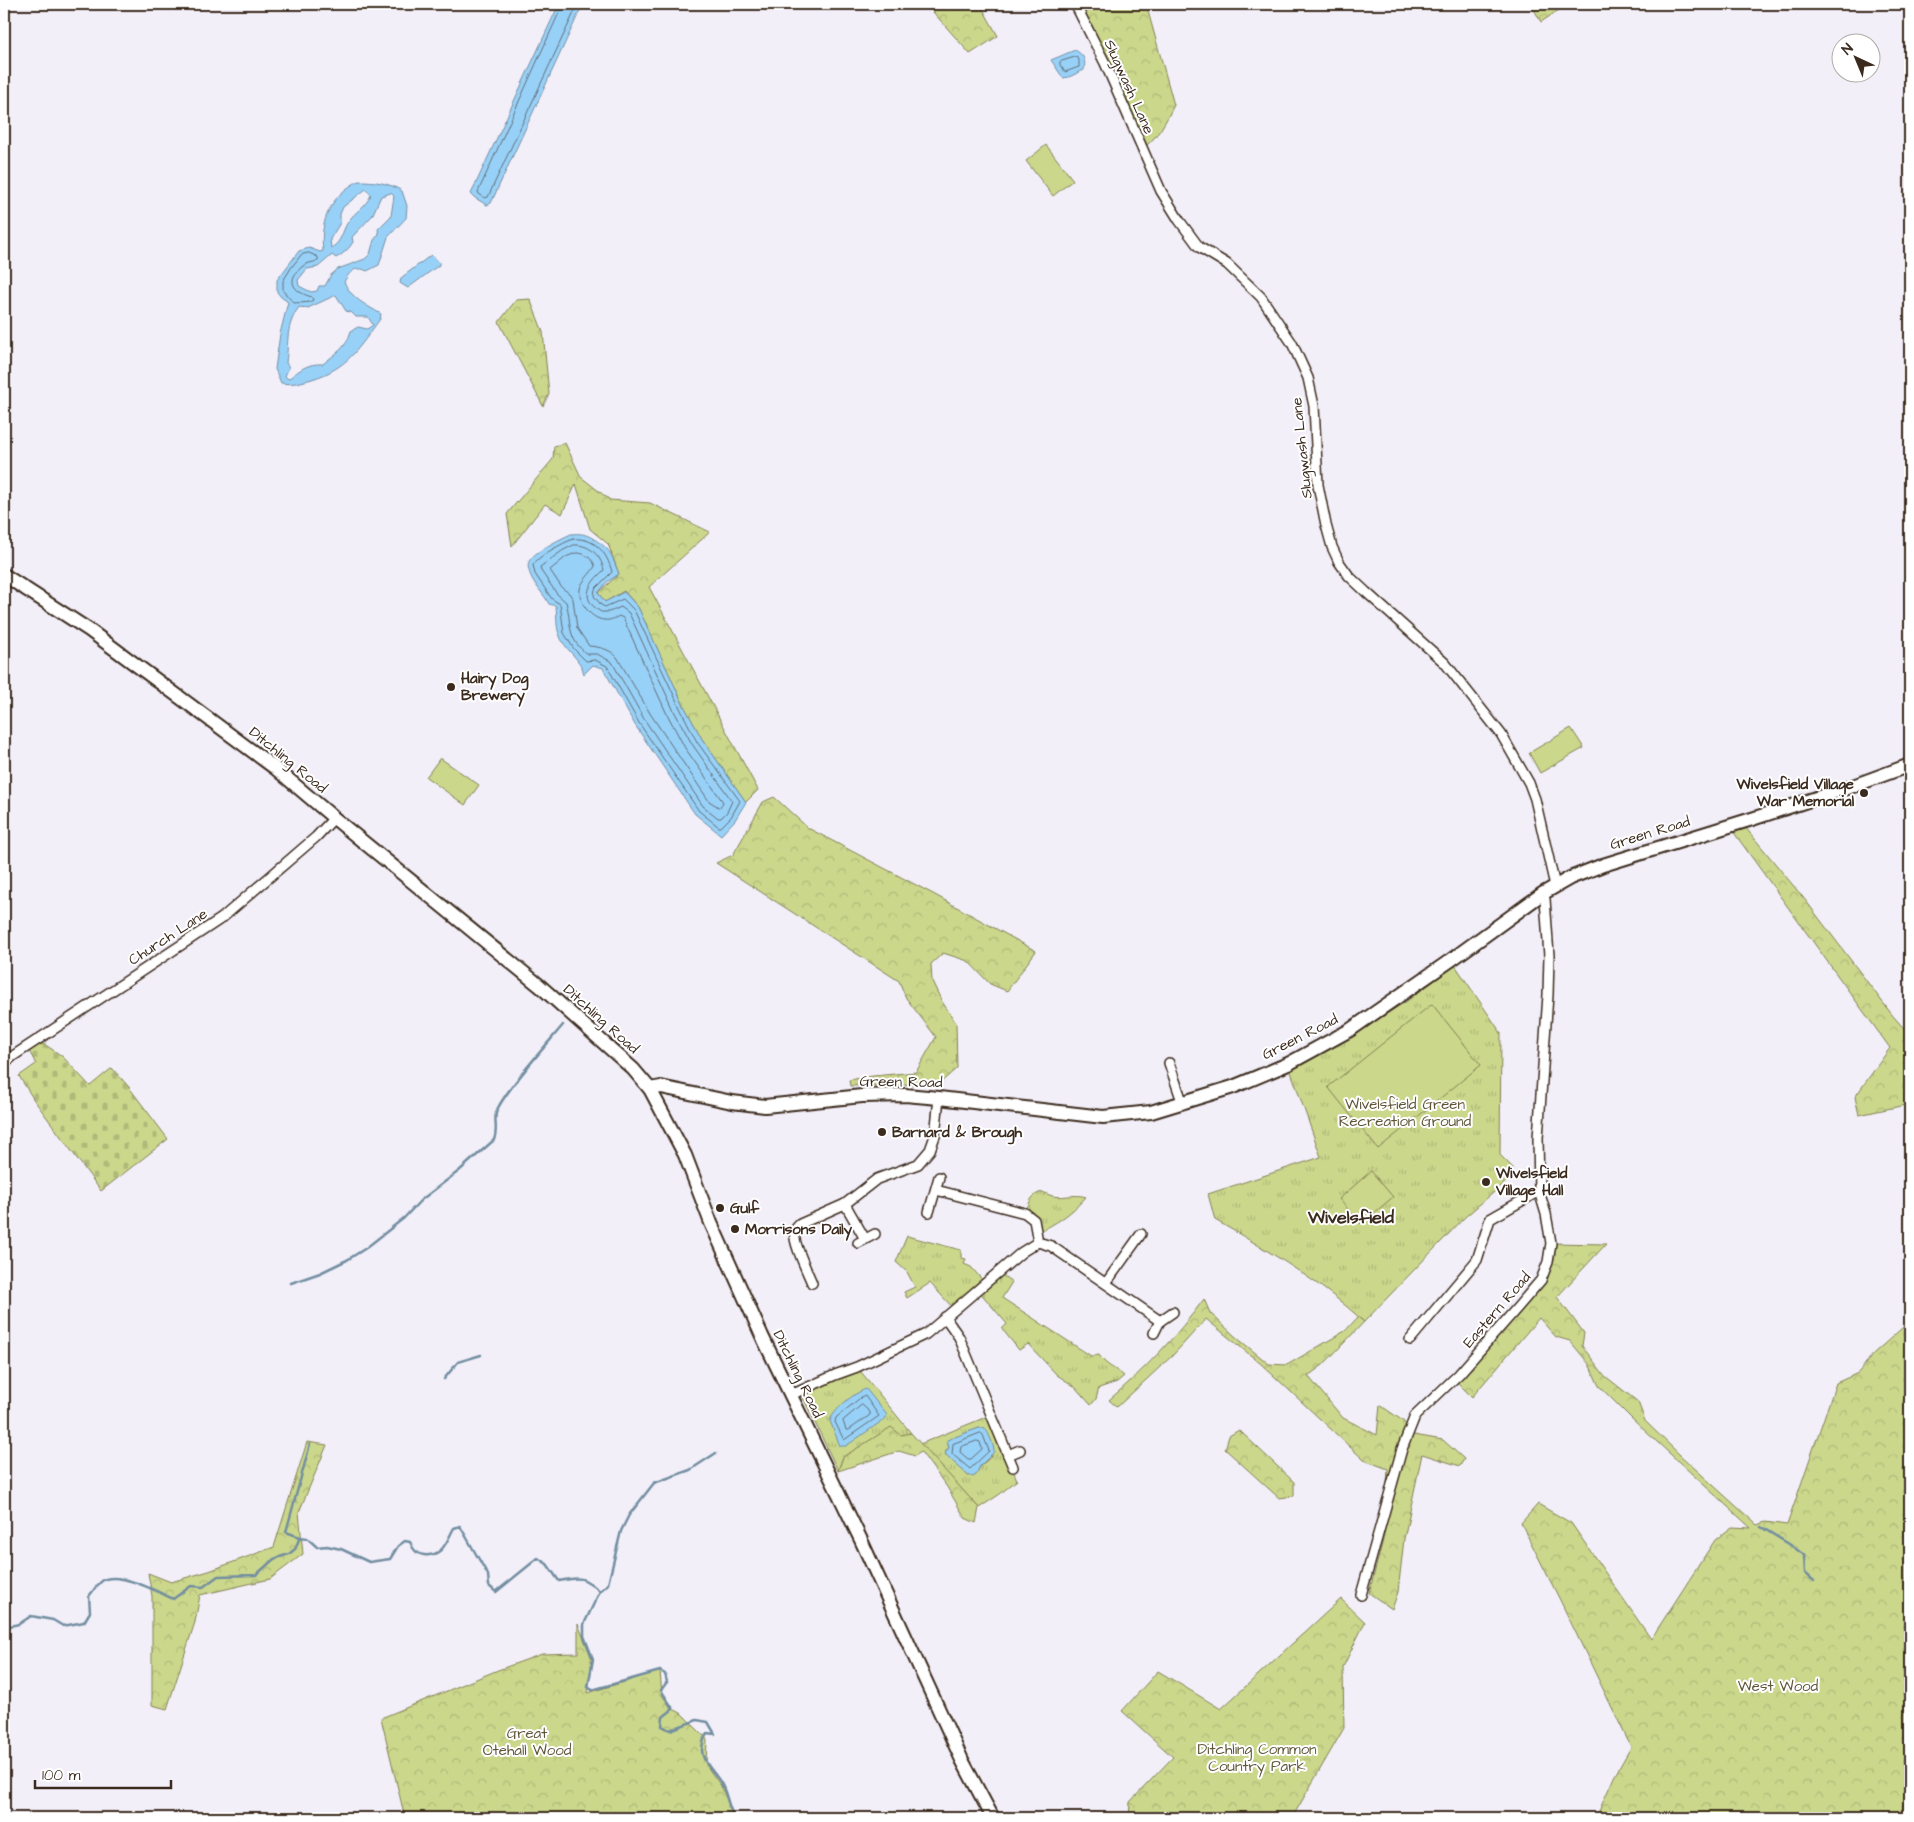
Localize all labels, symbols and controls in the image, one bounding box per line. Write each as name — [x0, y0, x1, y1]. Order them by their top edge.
north arrow — [1832, 32, 1882, 82]
street label: Slugwash Lane — [1098, 36, 1159, 138]
text: N — [1838, 39, 1858, 60]
street label: Slugwash Lane — [1286, 396, 1319, 500]
place label: Hairy Dog Brewery — [461, 668, 529, 707]
marker: Hairy Dog Brewery — [445, 681, 457, 693]
street label: Ditchling Road — [244, 722, 332, 799]
place label: Wivelsfield Village War Memorial — [1736, 774, 1855, 812]
marker: Wivelsfield Village War Memorial — [1858, 787, 1870, 799]
street label: Green Road — [1607, 811, 1693, 855]
street label: Church Lane — [124, 904, 212, 970]
street label: Ditchling Road — [558, 979, 644, 1060]
street label: Green Road — [1258, 1009, 1342, 1065]
street label: Green Road — [859, 1071, 943, 1093]
park label: Wivelsfield Green Recreation Ground — [1339, 1094, 1472, 1132]
place label: Barnard & Brough — [892, 1122, 1022, 1145]
marker: Barnard & Brough — [876, 1126, 888, 1138]
place label: Wivelsfield Village Hall — [1495, 1163, 1568, 1203]
marker: Wivelsfield Village Hall — [1480, 1176, 1492, 1188]
place label: Gulf — [730, 1198, 760, 1219]
marker: Gulf — [714, 1202, 726, 1214]
district label: Wivelsfield — [1307, 1205, 1395, 1230]
place label: Morrisons Daily — [745, 1219, 853, 1241]
marker: Morrisons Daily — [729, 1223, 741, 1235]
street label: Eastern Road — [1458, 1267, 1536, 1353]
street label: Ditchling Road — [767, 1327, 828, 1422]
park label: West Wood — [1738, 1676, 1819, 1697]
park label: Great Otehall Wood — [483, 1723, 572, 1761]
park label: Ditchling Common Country Park — [1197, 1739, 1317, 1778]
scale bar — [35, 1757, 171, 1789]
text: 100 m — [42, 1765, 81, 1786]

